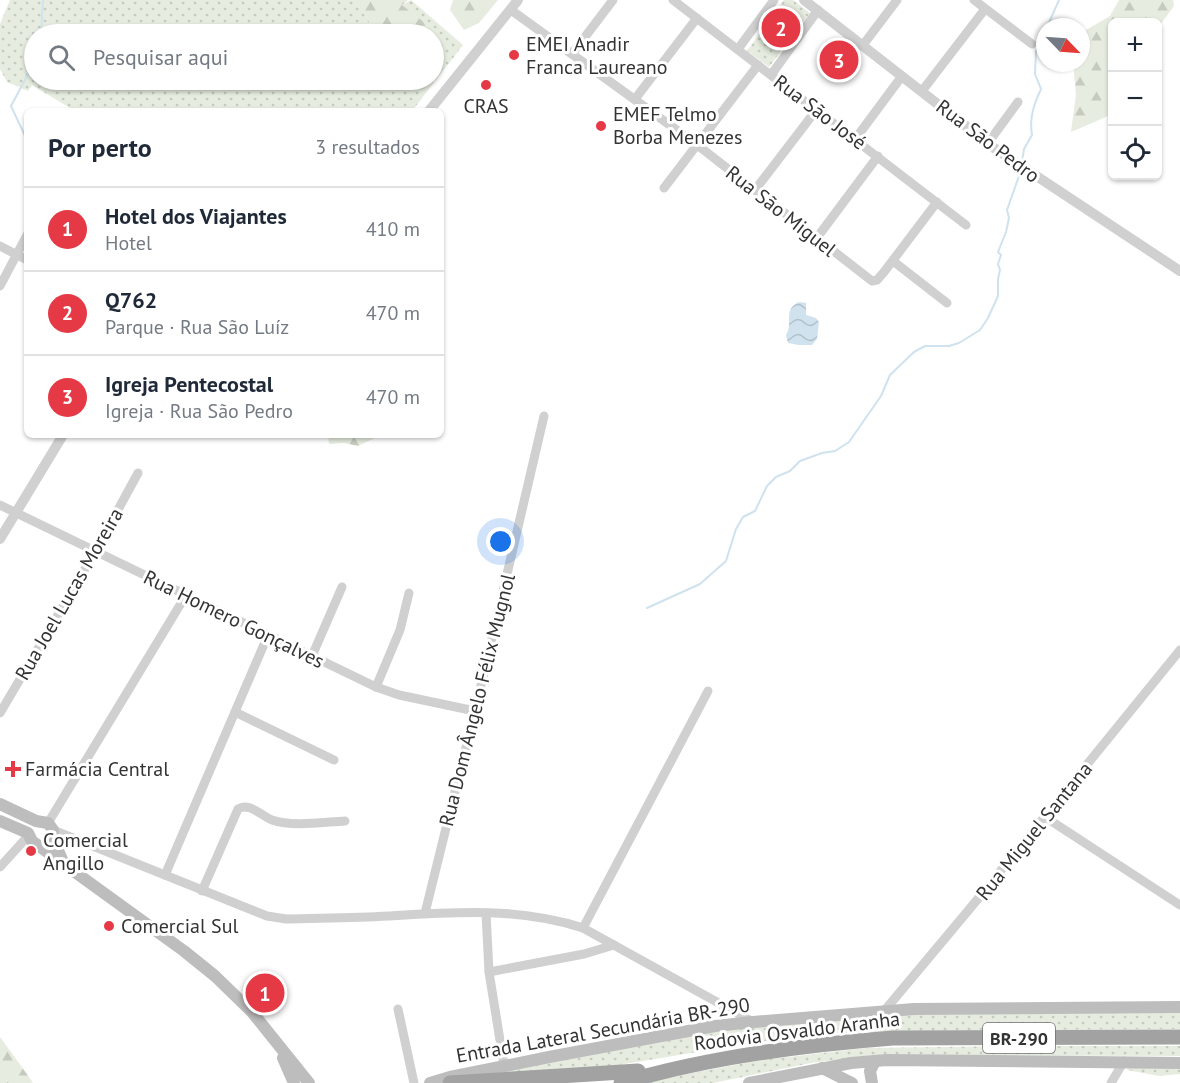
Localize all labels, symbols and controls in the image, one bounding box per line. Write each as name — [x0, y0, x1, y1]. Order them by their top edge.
pin: 2 — [762, 6, 800, 51]
north arrow — [1036, 18, 1090, 72]
map controls — [1108, 18, 1162, 180]
button: + — [1108, 18, 1162, 72]
search box — [24, 24, 444, 90]
place label: EMEI Anadir Franca Laureano — [526, 31, 667, 80]
pin: 3 — [820, 38, 858, 82]
icon: search — [45, 41, 78, 74]
text: Pesquisar aqui — [93, 43, 229, 71]
marker: EMEI Anadir Franca Laureano — [507, 48, 521, 62]
street label: Rua São José — [768, 69, 872, 155]
button: − — [1108, 72, 1162, 126]
marker: CRAS — [479, 78, 493, 92]
place label: CRAS — [463, 93, 509, 119]
street label: Rua São Pedro — [931, 94, 1045, 188]
place label: EMEF Telmo Borba Menezes — [613, 101, 742, 150]
marker: EMEF Telmo Borba Menezes — [594, 119, 608, 133]
button: locate — [1108, 126, 1162, 180]
text: Por perto — [48, 131, 152, 164]
text: 3 resultados — [315, 134, 420, 160]
street label: Rua São Miguel — [721, 160, 842, 262]
text: Hotel dos Viajantes — [105, 202, 287, 230]
text: 1 — [62, 216, 73, 242]
text: 410 m — [366, 216, 420, 242]
text: Hotel — [105, 230, 152, 256]
text: Q762 — [105, 286, 157, 314]
text: 2 — [62, 300, 73, 326]
text: 470 m — [366, 300, 420, 326]
text: Parque · Rua São Luíz — [105, 314, 289, 340]
text: Igreja Pentecostal — [105, 370, 273, 398]
text: 3 — [62, 384, 73, 410]
text: 470 m — [366, 384, 420, 410]
text: Igreja · Rua São Pedro — [105, 398, 293, 424]
street label: Rua Joel Lucas Moreira — [9, 503, 129, 685]
your location — [486, 527, 515, 556]
street label: Rua Homero Gonçalves — [139, 564, 329, 674]
street label: Rua Dom Ângelo Félix Mugnol — [433, 571, 521, 829]
place label: Farmácia Central — [25, 756, 169, 782]
street label: Rua Miguel Santana — [970, 756, 1098, 906]
marker: Farmácia Central — [6, 762, 20, 776]
place label: Comercial Angillo — [43, 827, 128, 876]
marker: Comercial Angillo — [24, 844, 38, 858]
place label: Comercial Sul — [121, 913, 239, 939]
marker: Comercial Sul — [102, 919, 116, 933]
pin: 1 — [246, 970, 284, 1016]
street label: Entrada Lateral Secundária BR-290 — [454, 991, 752, 1069]
street label: Rodovia Osvaldo Aranha — [693, 1005, 901, 1057]
road number: BR-290 — [983, 1023, 1055, 1053]

